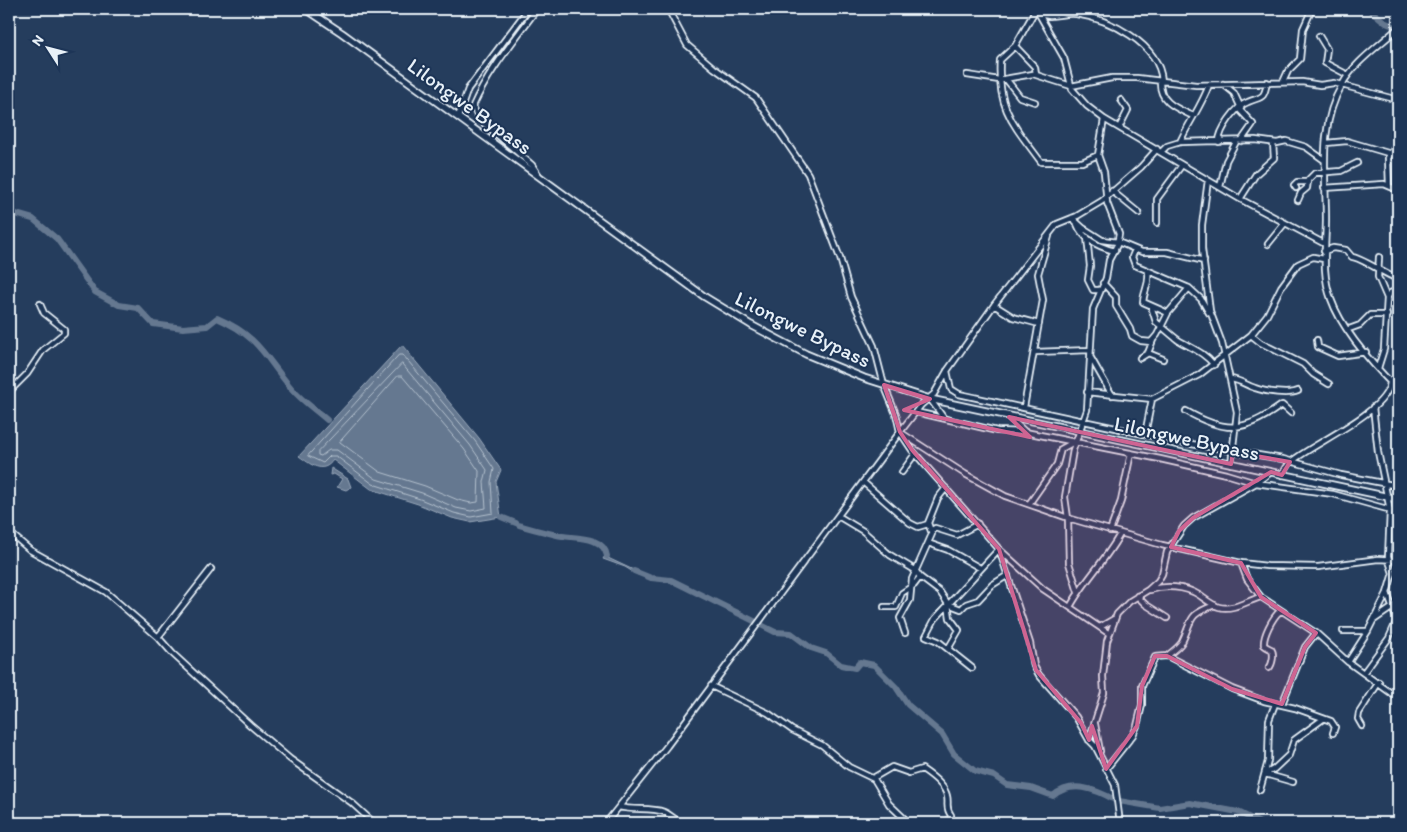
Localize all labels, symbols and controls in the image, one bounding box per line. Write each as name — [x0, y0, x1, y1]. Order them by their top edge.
north arrow — [22, 22, 72, 72]
text: N — [28, 32, 48, 49]
street label: Lilongwe Bypass — [403, 52, 537, 160]
street label: Lilongwe Bypass — [731, 285, 875, 373]
street label: Lilongwe Bypass — [1112, 410, 1262, 466]

